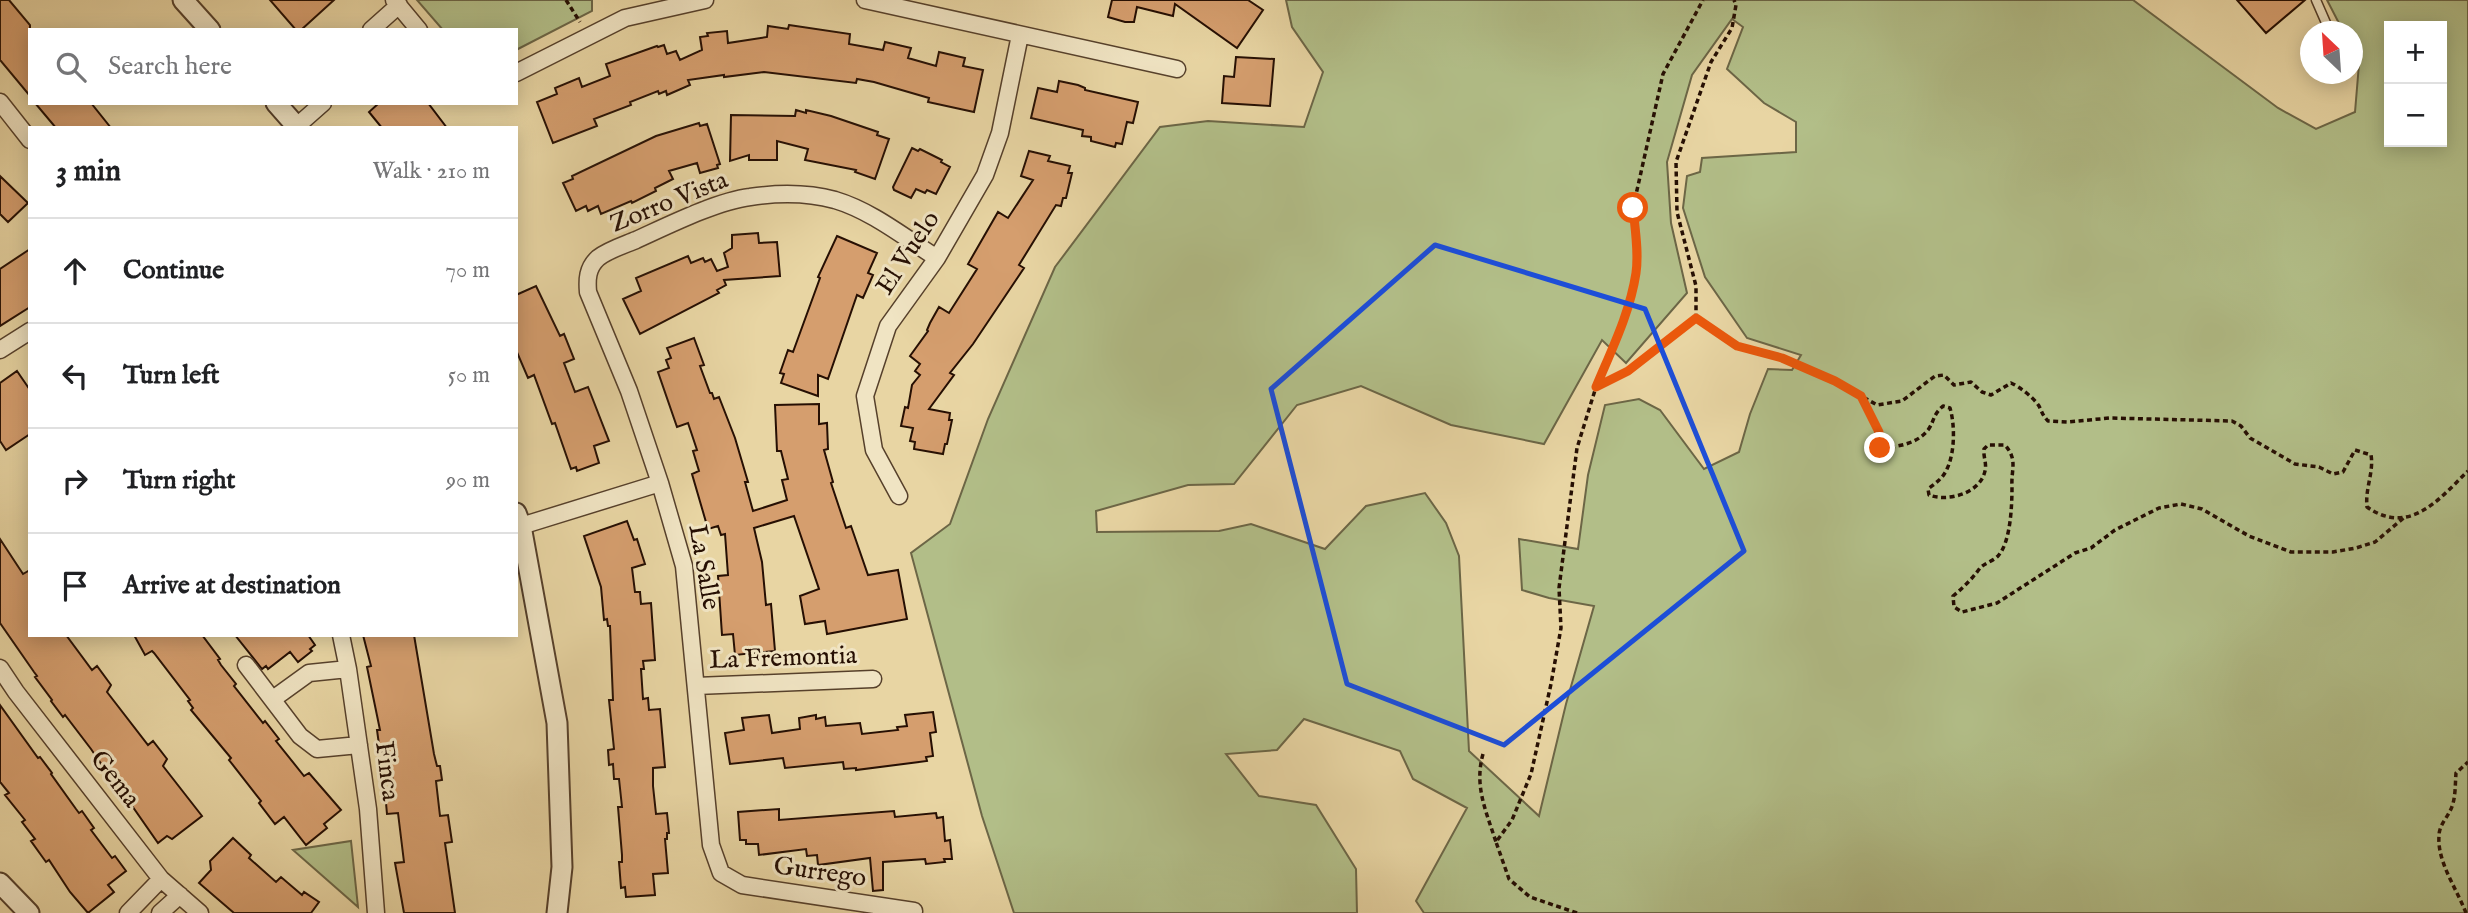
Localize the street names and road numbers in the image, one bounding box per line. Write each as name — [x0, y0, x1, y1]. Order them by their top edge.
street label: Zorro Vista — [605, 163, 733, 241]
street label: El Vuelo — [869, 205, 947, 301]
street label: La Salle — [680, 522, 728, 612]
street label: La Fremontia — [709, 639, 858, 677]
street label: Finca — [367, 739, 407, 803]
street label: Gema — [82, 744, 148, 815]
street label: Gurrego — [772, 849, 868, 895]

